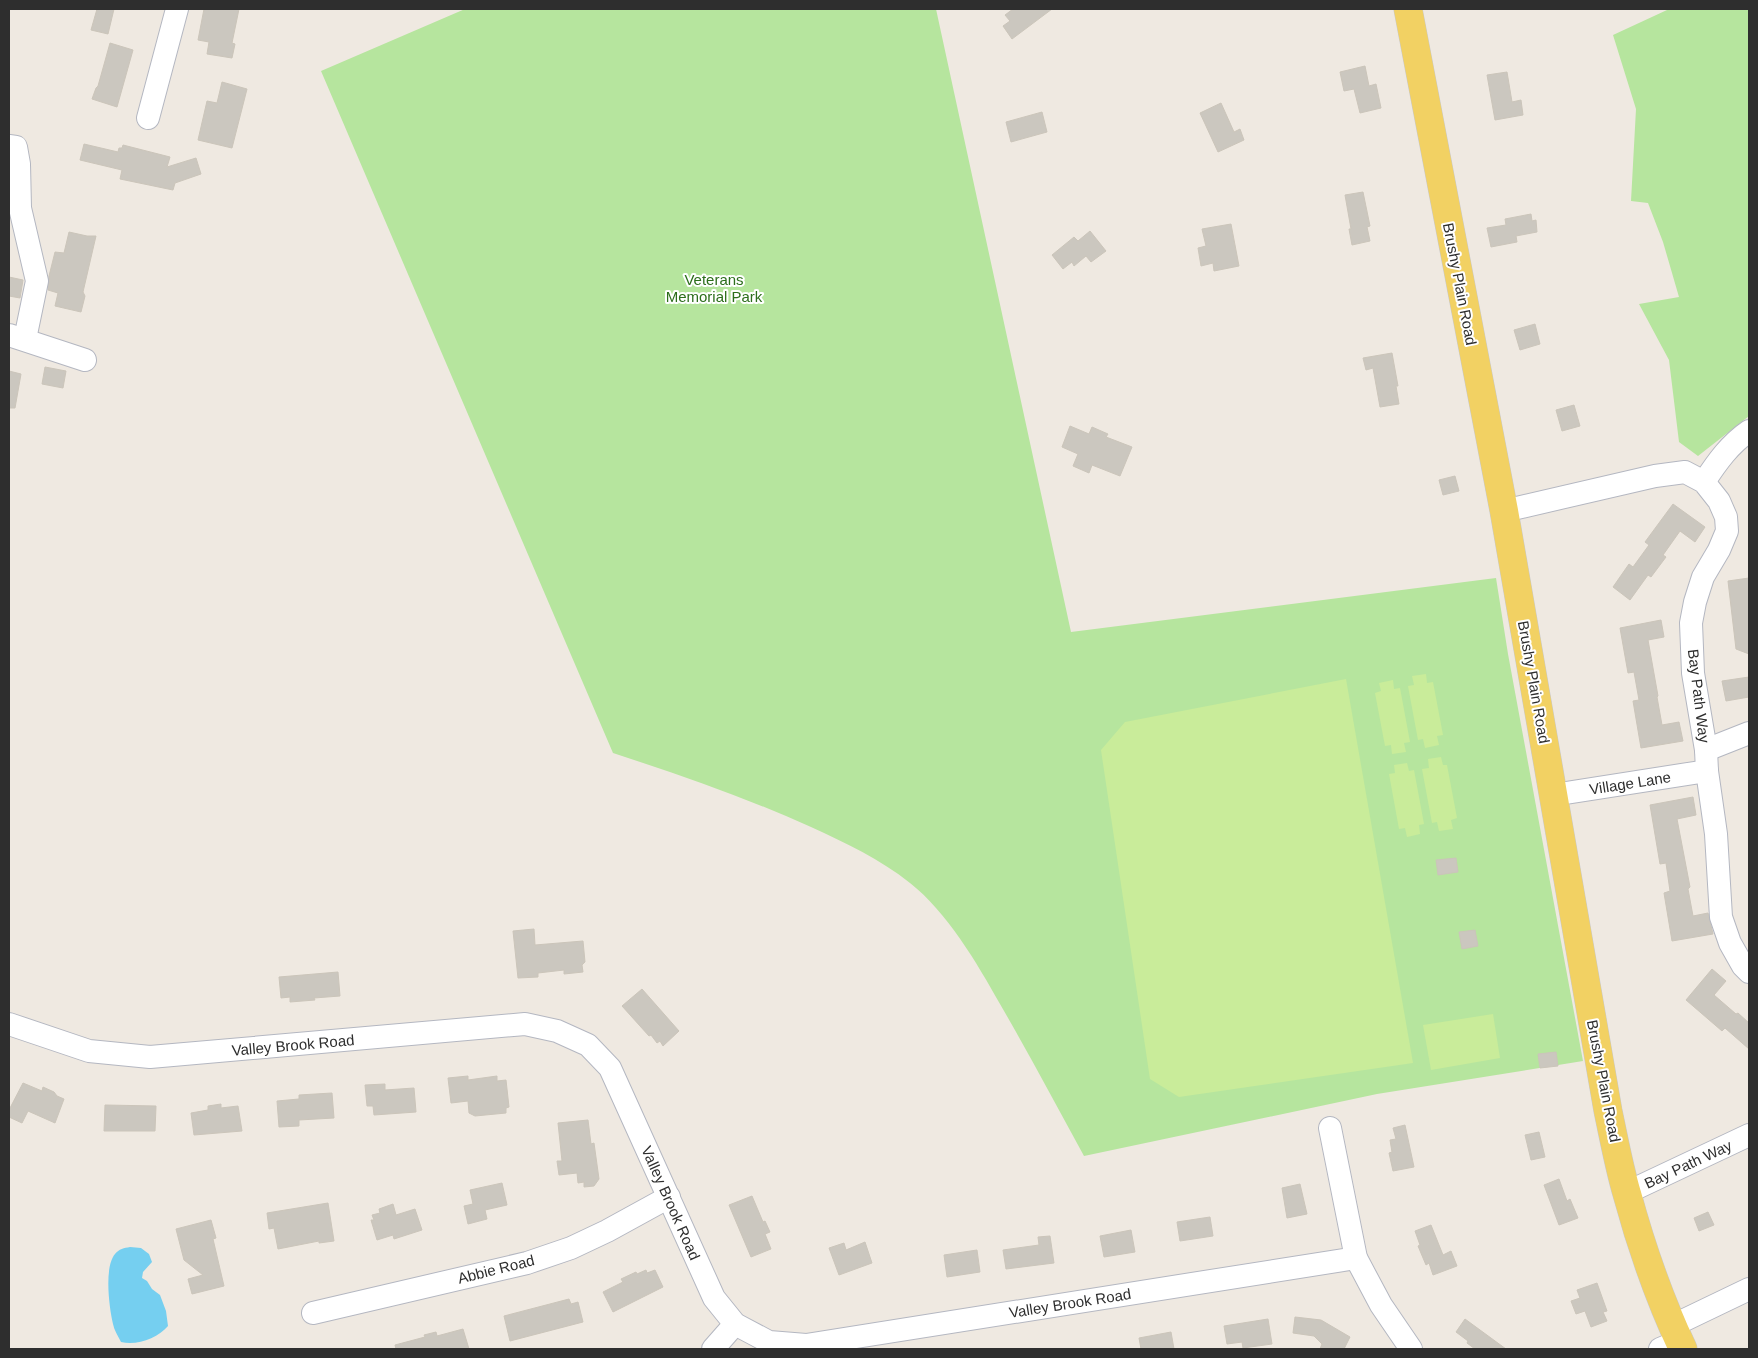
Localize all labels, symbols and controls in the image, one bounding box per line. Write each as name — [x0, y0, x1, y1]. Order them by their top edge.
street label: Brushy Plain Road — [1440, 221, 1480, 347]
park label: Veterans Memorial Park — [666, 271, 763, 305]
street label: Brushy Plain Road — [1515, 619, 1553, 745]
street label: Bay Path Way — [1685, 648, 1713, 744]
street label: Village Lane — [1588, 768, 1672, 798]
street label: Brushy Plain Road — [1584, 1018, 1624, 1144]
street label: Valley Brook Road — [231, 1031, 355, 1059]
street label: Bay Path Way — [1642, 1136, 1735, 1192]
street label: Valley Brook Road — [638, 1143, 704, 1263]
street label: Abbie Road — [456, 1251, 536, 1287]
street label: Valley Brook Road — [1008, 1285, 1132, 1321]

